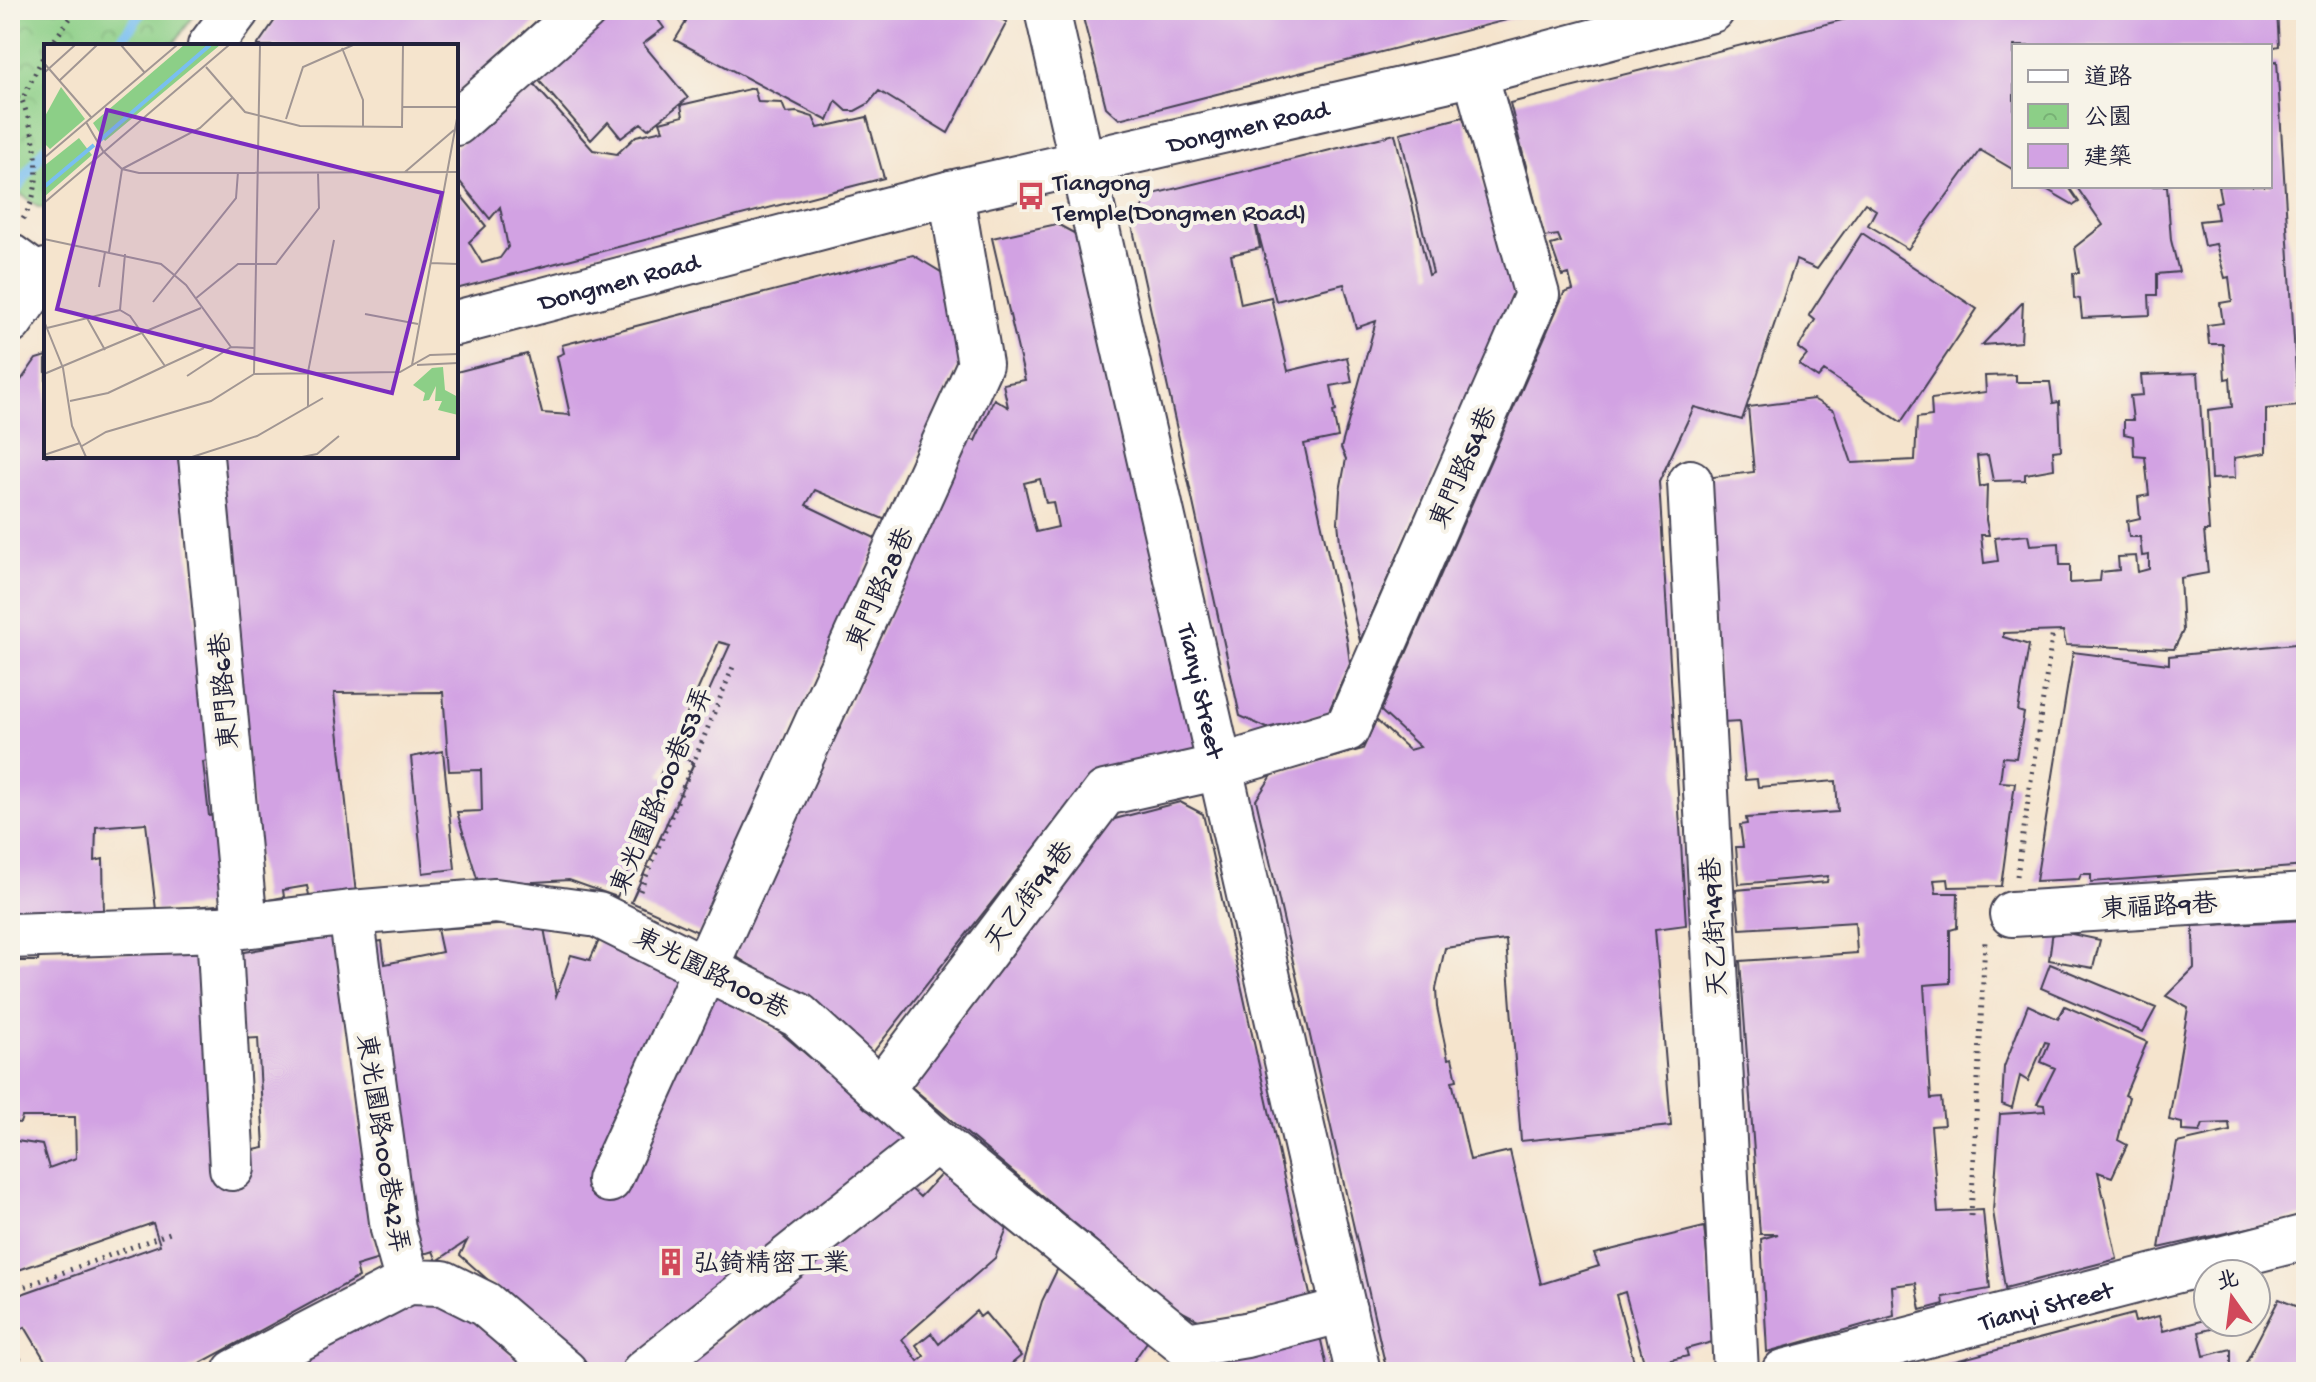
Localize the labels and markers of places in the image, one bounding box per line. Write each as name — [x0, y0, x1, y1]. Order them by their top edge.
place label: Tiangong Temple(Dongmen Road) — [1051, 170, 1306, 231]
bus stop icon: Tiangong Temple(Dongmen Road) — [1016, 181, 1046, 211]
building icon: 弘錡精密工業 — [656, 1247, 686, 1277]
place label: 弘錡精密工業 — [693, 1249, 849, 1282]

